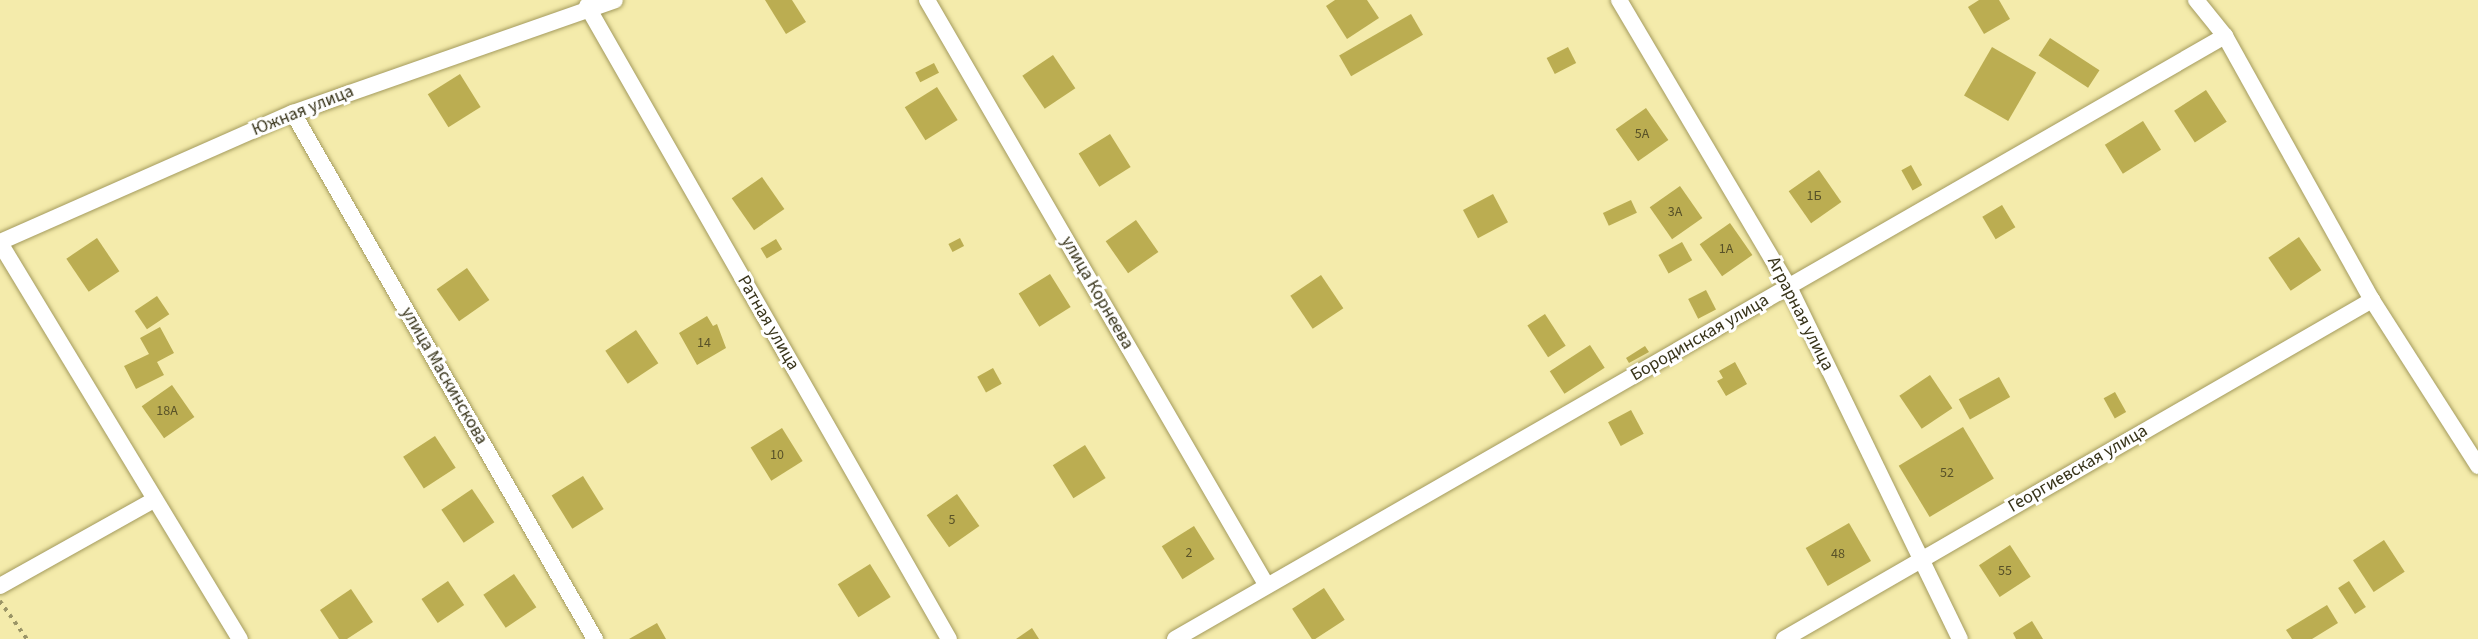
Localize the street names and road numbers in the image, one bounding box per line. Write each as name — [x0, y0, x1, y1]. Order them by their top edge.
street label: Южная улица — [249, 81, 357, 141]
street label: улица Корнеева — [1056, 233, 1138, 353]
street label: Аграрная улица — [1762, 253, 1838, 375]
street label: Ратная улица — [732, 272, 804, 374]
street label: Бородинская улица — [1627, 290, 1773, 386]
street label: улица Маскинскова — [396, 303, 492, 449]
street label: Георгиевская улица — [2004, 420, 2152, 518]

